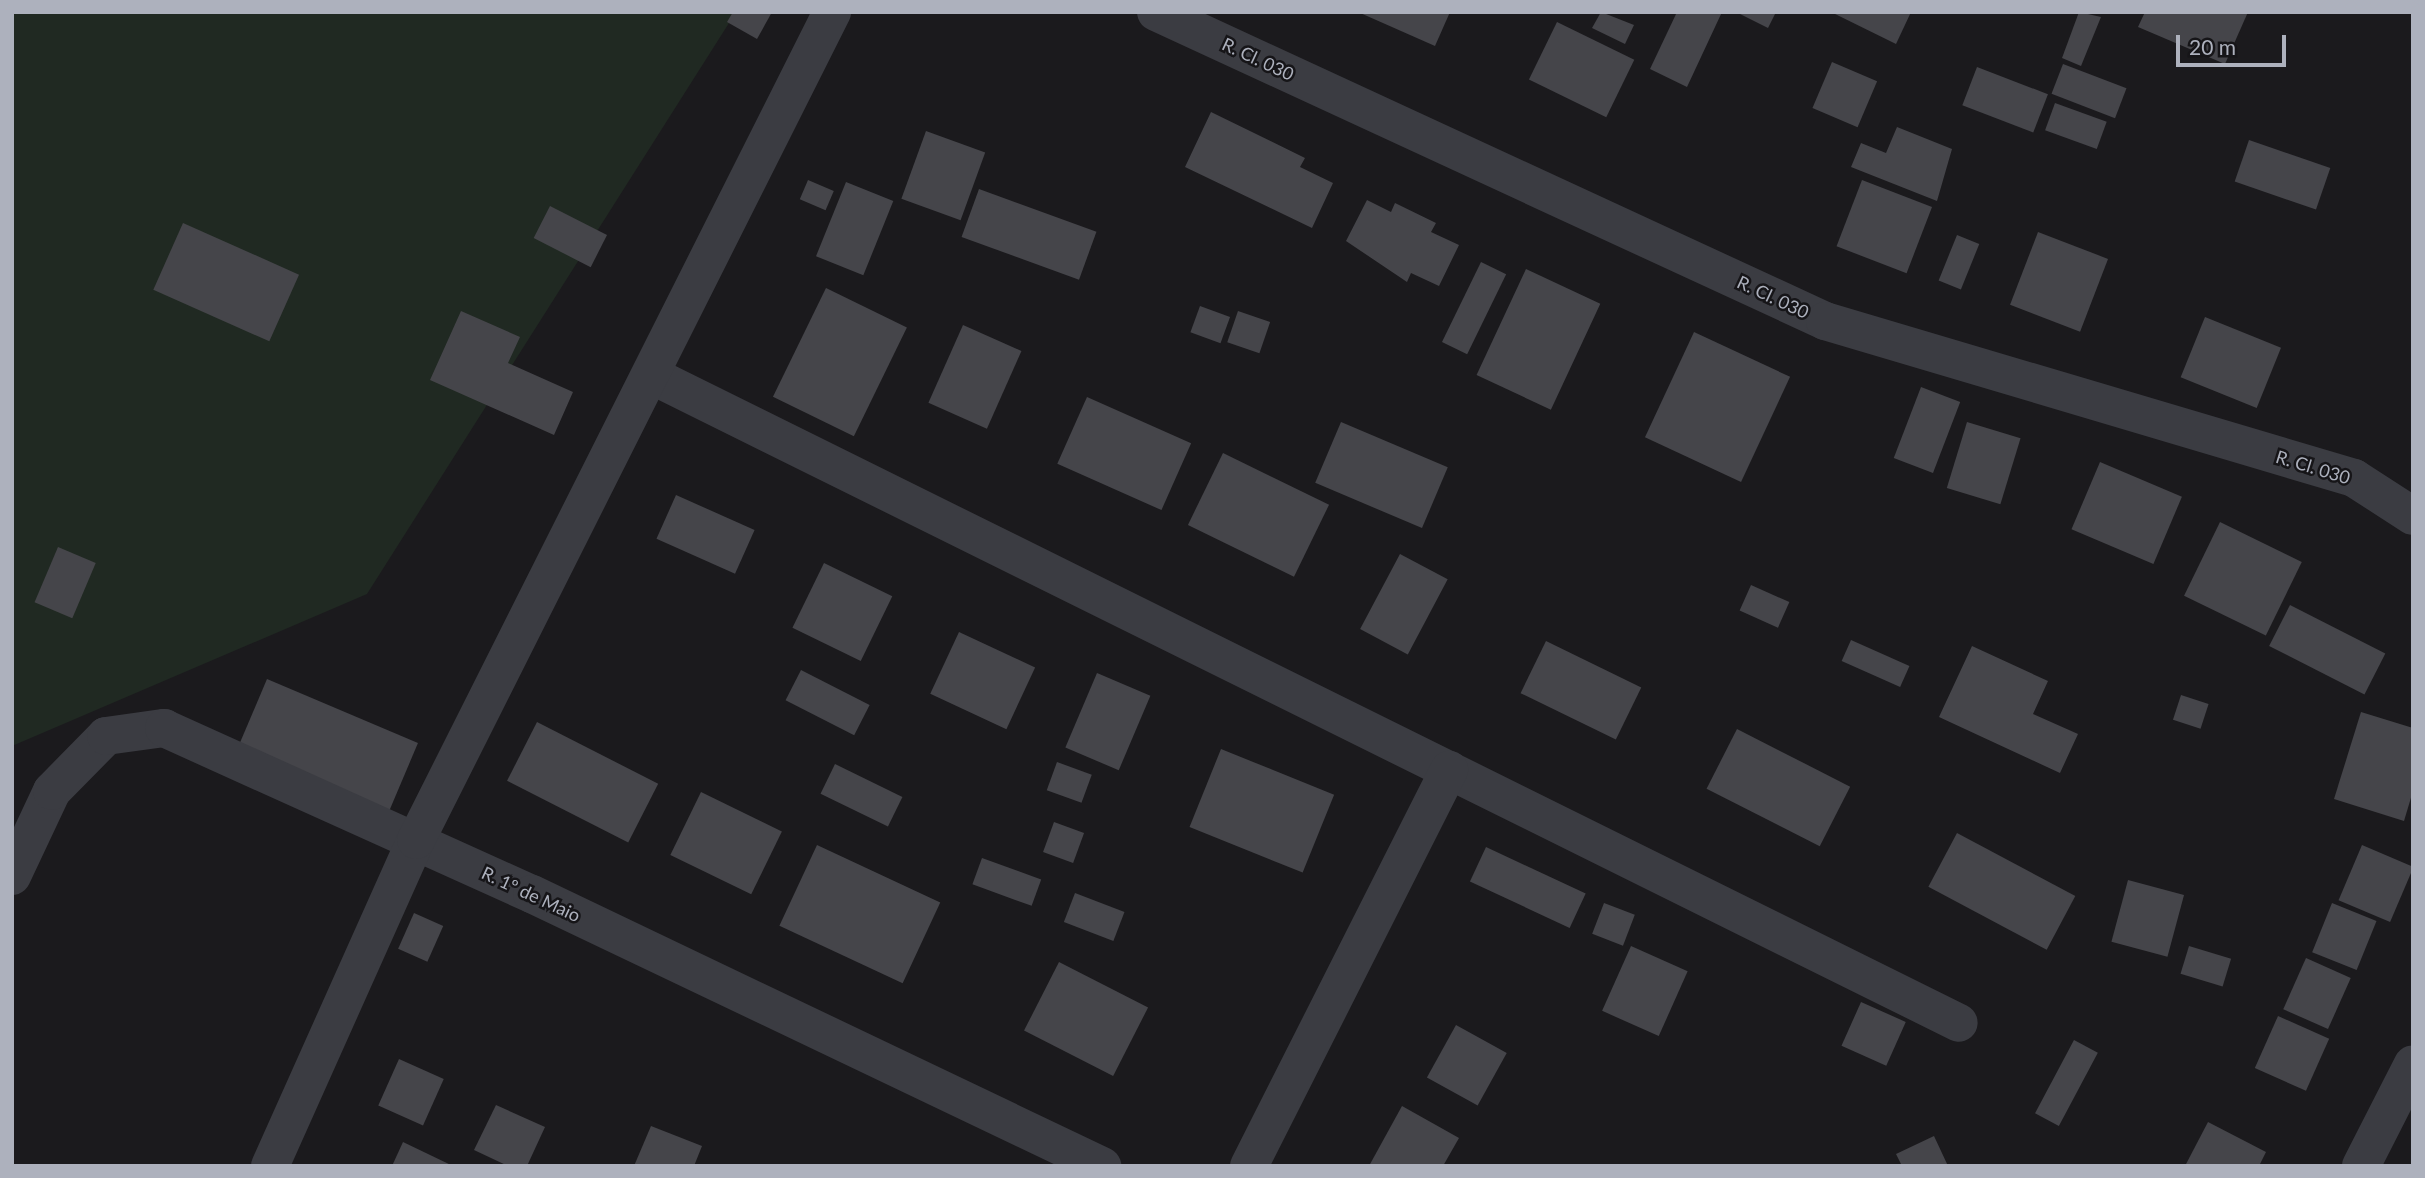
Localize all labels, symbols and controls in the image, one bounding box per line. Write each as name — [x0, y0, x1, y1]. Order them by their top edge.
scale bar — [2180, 21, 2290, 65]
street label: R. Cl. 030 — [1219, 33, 1297, 85]
text: 20 m — [2189, 34, 2236, 59]
street label: R. Cl. 030 — [1734, 271, 1812, 323]
street label: R. Cl. 030 — [2273, 445, 2353, 489]
street label: R. 1º de Maio — [478, 862, 584, 926]

